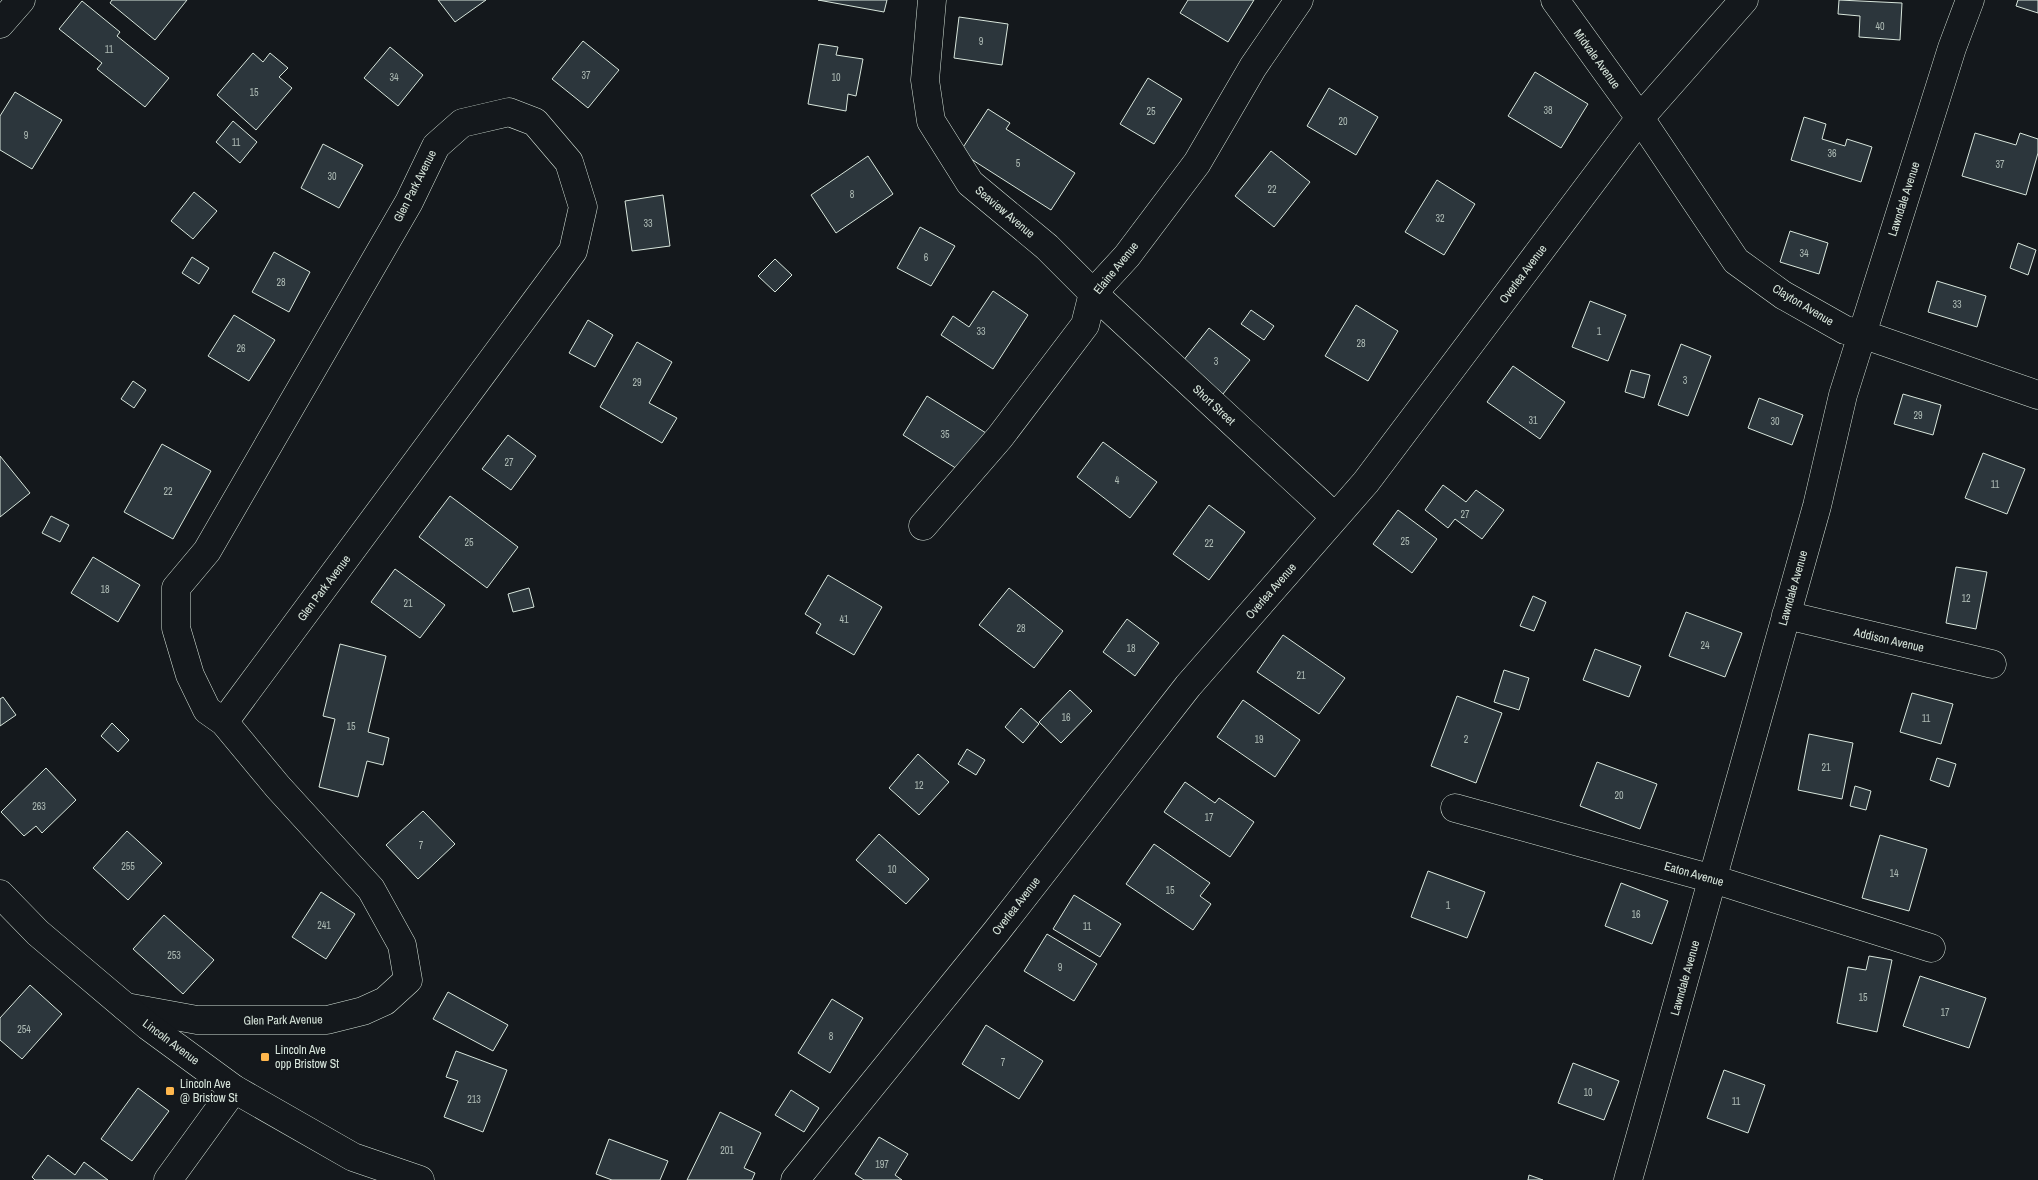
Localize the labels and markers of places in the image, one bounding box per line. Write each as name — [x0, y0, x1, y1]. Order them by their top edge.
place label: Lincoln Ave opp Bristow St — [275, 1042, 339, 1072]
marker: Lincoln Ave opp Bristow St — [259, 1051, 271, 1063]
place label: Lincoln Ave @ Bristow St — [180, 1076, 238, 1106]
marker: Lincoln Ave @ Bristow St — [164, 1085, 176, 1097]

